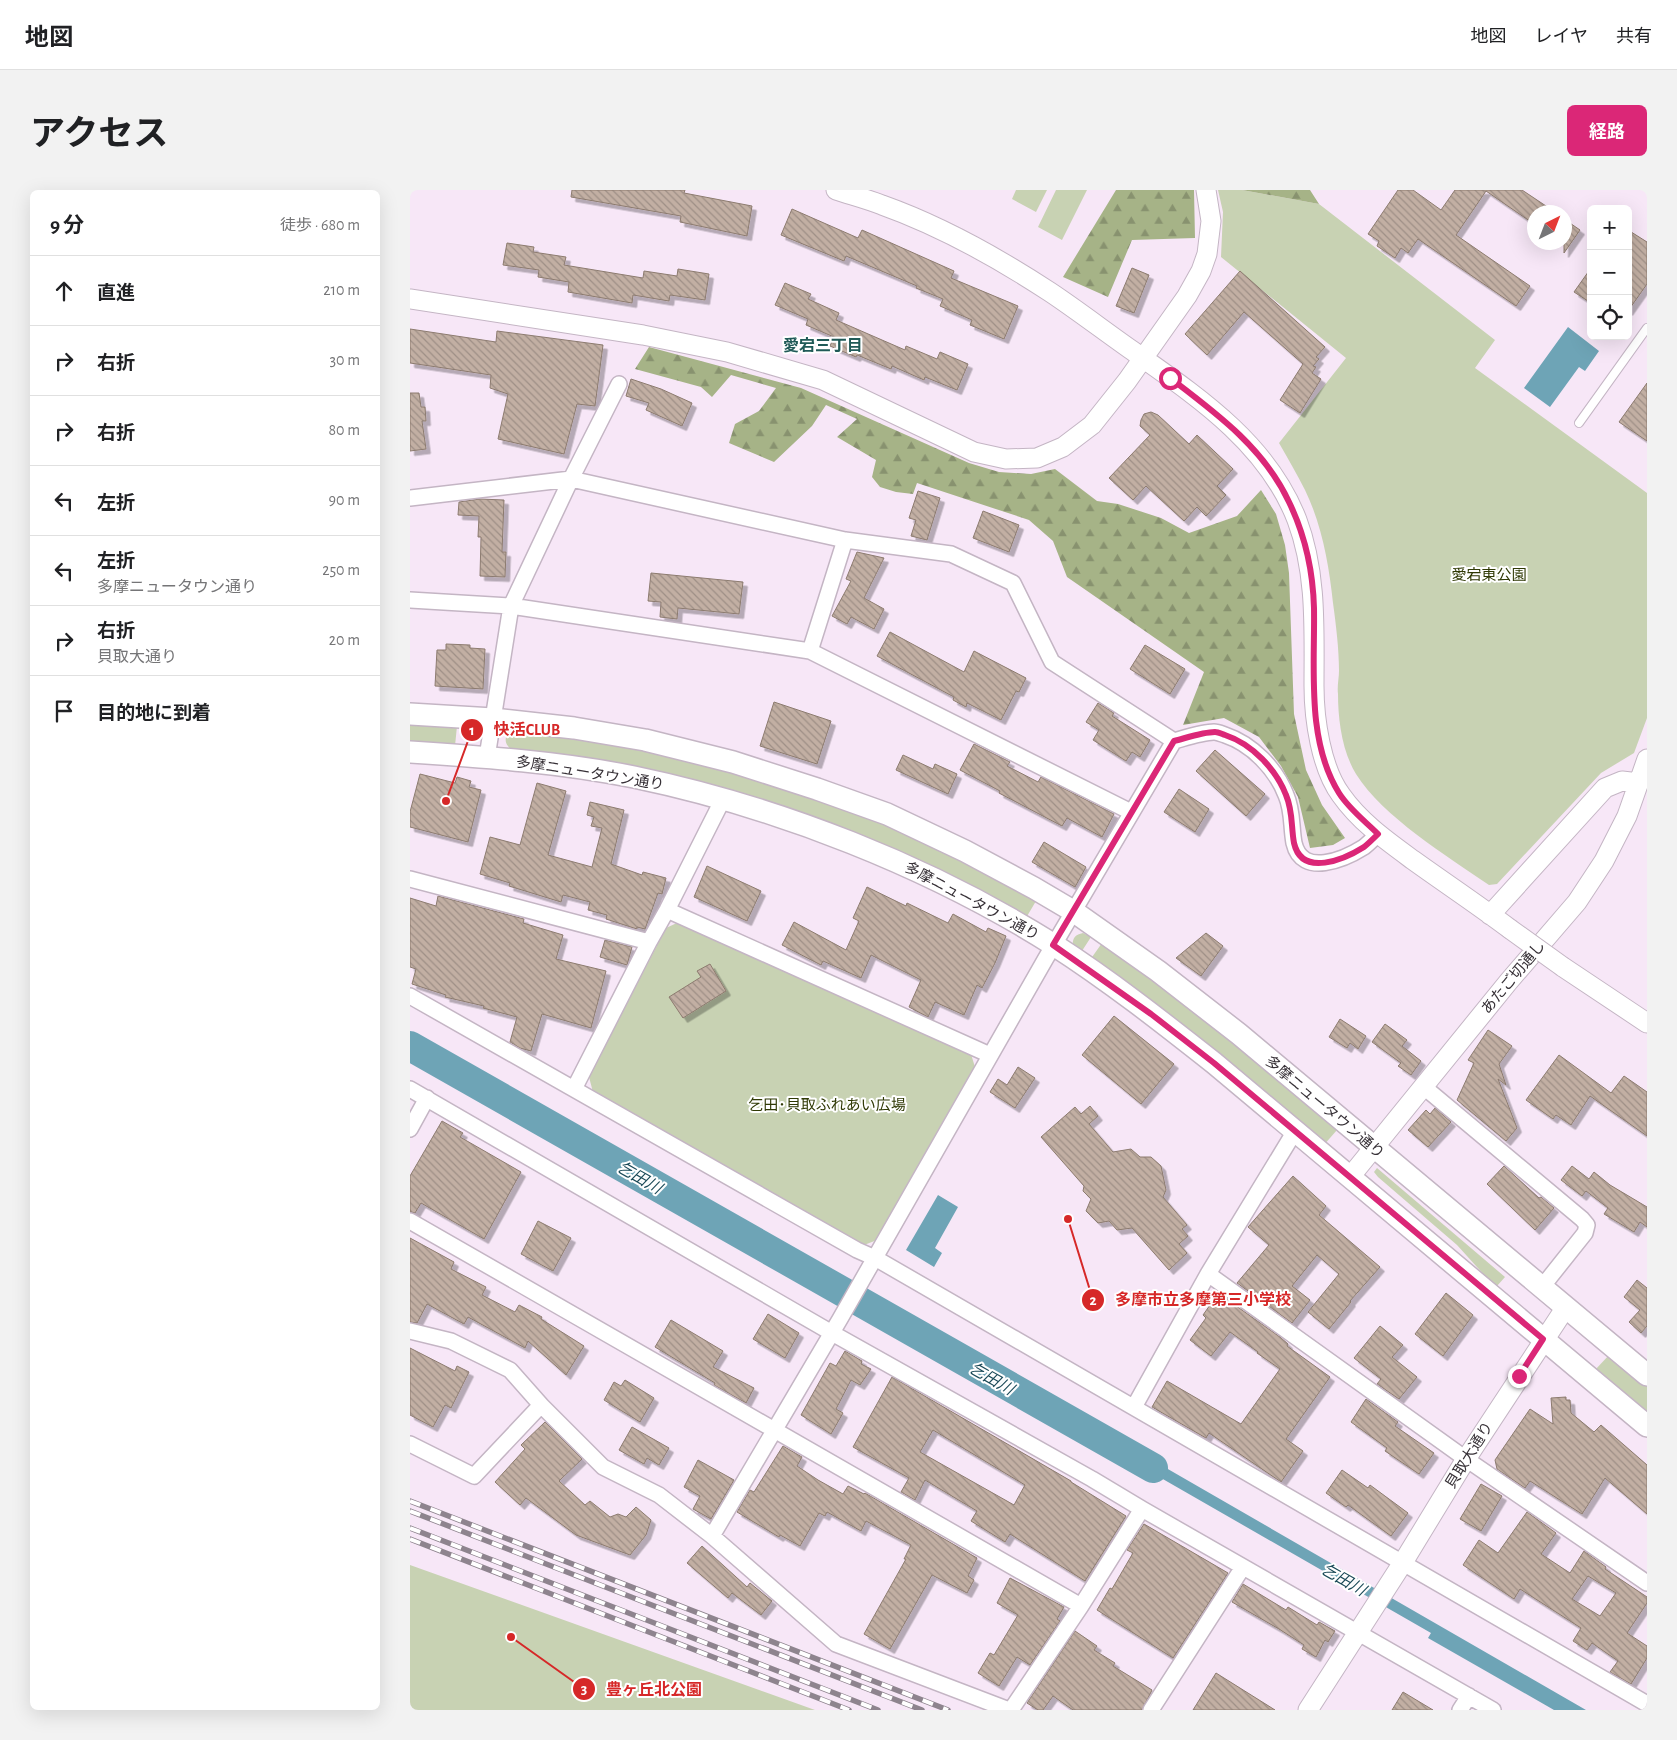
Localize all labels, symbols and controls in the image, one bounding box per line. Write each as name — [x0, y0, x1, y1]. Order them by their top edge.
text: 地図 — [25, 26, 73, 50]
text: 地図 — [1471, 28, 1507, 46]
text: レイヤ — [1535, 28, 1588, 46]
text: 共有 — [1616, 28, 1652, 46]
button: 経路 — [1567, 105, 1647, 156]
text: アクセス — [30, 117, 168, 152]
north arrow — [1527, 205, 1572, 250]
map controls — [1587, 205, 1632, 340]
button: + — [1587, 205, 1632, 250]
text: 9 分 — [50, 215, 84, 236]
text: 徒歩 · 680 m — [280, 217, 360, 233]
button: − — [1587, 250, 1632, 295]
icon: ahead — [50, 277, 78, 305]
text: 210 m — [323, 282, 360, 298]
text: 直進 — [97, 284, 135, 303]
button: locate — [1587, 295, 1632, 340]
district label: 愛宕三丁目 — [783, 337, 863, 354]
icon: right — [50, 347, 78, 375]
text: 30 m — [330, 352, 360, 368]
text: 右折 — [97, 354, 135, 373]
route start — [1159, 367, 1182, 390]
icon: right — [50, 417, 78, 445]
text: 80 m — [329, 422, 360, 438]
text: 右折 — [97, 424, 135, 443]
icon: left — [50, 487, 78, 515]
text: 90 m — [329, 492, 360, 508]
text: 左折 — [97, 494, 135, 513]
text: 左折 — [97, 552, 135, 571]
icon: left — [50, 557, 78, 585]
text: 250 m — [322, 562, 360, 578]
park label: 愛宕東公園 — [1451, 567, 1527, 583]
text: 多摩ニュータウン通り — [97, 579, 257, 595]
text: 右折 — [97, 622, 135, 641]
icon: right — [50, 627, 78, 655]
text: 20 m — [329, 632, 360, 648]
text: 貝取大通り — [97, 649, 177, 665]
icon: arrive — [50, 697, 78, 725]
text: 目的地に到着 — [97, 704, 211, 723]
callout: 快活CLUB — [459, 714, 571, 745]
text: 快活CLUB — [494, 721, 560, 738]
text: 1 — [469, 723, 475, 738]
street label: 多摩ニュータウン通り — [515, 753, 665, 793]
street label: 多摩ニュータウン通り — [902, 859, 1042, 943]
street label: あたご切通し — [1478, 937, 1548, 1017]
street label: 多摩ニュータウン通り — [1262, 1053, 1388, 1161]
park label: 乞田･貝取ふれあい広場 — [748, 1097, 906, 1113]
water label: 乞田川 — [615, 1158, 667, 1198]
callout: 多摩市立多摩第三小学校 — [1080, 1284, 1301, 1315]
text: 多摩市立多摩第三小学校 — [1115, 1291, 1291, 1308]
text: 2 — [1089, 1293, 1097, 1308]
water label: 乞田川 — [967, 1359, 1019, 1399]
route end — [1508, 1365, 1531, 1388]
street label: 貝取大通り — [1442, 1419, 1496, 1491]
water label: 乞田川 — [1319, 1560, 1371, 1600]
callout: 豊ヶ丘北公園 — [571, 1674, 712, 1705]
text: 豊ヶ丘北公園 — [606, 1681, 702, 1698]
text: 3 — [581, 1682, 587, 1697]

